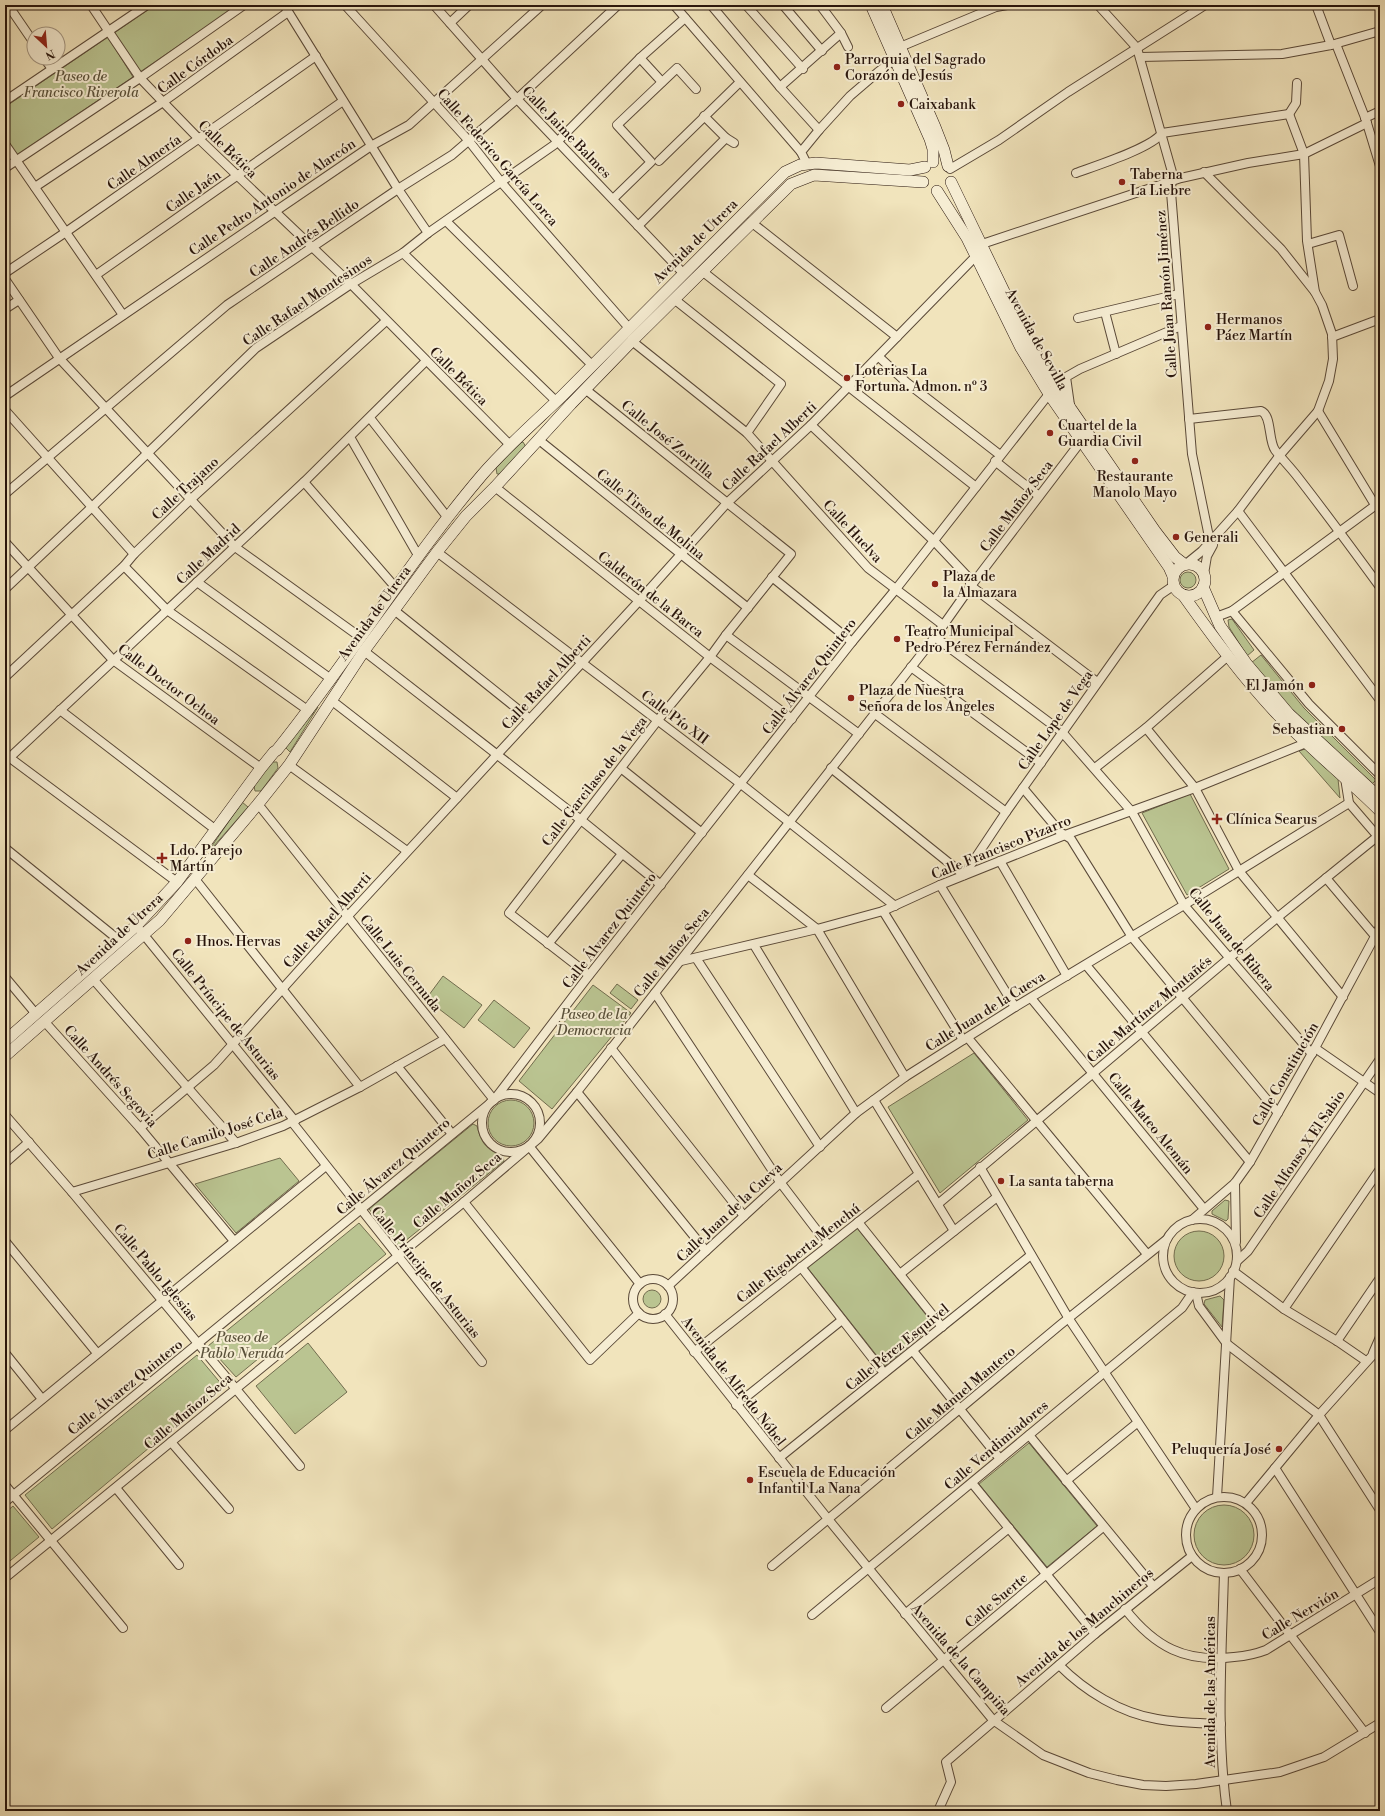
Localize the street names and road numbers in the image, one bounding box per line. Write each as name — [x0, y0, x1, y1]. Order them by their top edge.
street label: Calle Córdoba — [154, 31, 238, 98]
street label: Calle Jaime Balmes — [518, 83, 615, 183]
street label: Calle Federico García Lorca — [433, 85, 562, 231]
street label: Calle Bética — [194, 117, 261, 183]
street label: Calle Almería — [104, 130, 186, 195]
street label: Calle Pedro Antonio de Alarcón — [186, 135, 360, 261]
street label: Calle Jaén — [162, 166, 225, 217]
street label: Calle Andrés Bellido — [246, 195, 363, 282]
street label: Avenida de Utrera — [649, 195, 743, 289]
street label: Calle Juan Ramón Jiménez — [1152, 209, 1182, 378]
street label: Calle Rafael Montesinos — [240, 251, 376, 351]
street label: Avenida de Sevilla — [1000, 285, 1072, 394]
street label: Calle Bética — [425, 344, 492, 410]
street label: Calle José Zorrilla — [617, 397, 718, 483]
street label: Calle Rafael Alberti — [719, 398, 821, 495]
street label: Calle Trajano — [148, 453, 223, 524]
street label: Calle Muñoz Seca — [976, 456, 1058, 556]
street label: Calle Tirso de Molina — [592, 465, 709, 565]
street label: Calle Huelva — [819, 496, 887, 568]
street label: Calle Madrid — [173, 520, 245, 589]
street label: Calderón de la Barca — [594, 548, 708, 642]
street label: Avenida de Utrera — [334, 562, 416, 665]
street label: Calle Álvarez Quintero — [757, 613, 861, 738]
street label: Calle Rafael Alberti — [498, 631, 596, 734]
street label: Calle Doctor Ochoa — [114, 640, 224, 730]
street label: Calle Lope de Vega — [1015, 666, 1098, 774]
street label: Calle Pío XII — [637, 687, 712, 749]
street label: Calle Garcilaso de la Vega — [538, 712, 652, 850]
street label: Calle Francisco Pizarro — [929, 812, 1074, 884]
street label: Calle Álvarez Quintero — [557, 867, 661, 992]
street label: Calle Rafael Alberti — [280, 869, 376, 972]
street label: Calle Juan de Ribera — [1184, 884, 1279, 996]
street label: Avenida de Utrera — [72, 889, 168, 980]
street label: Calle Muñoz Seca — [630, 903, 714, 1001]
street label: Calle Luis Cernuda — [355, 911, 446, 1017]
street label: Calle Príncipe de Asturias — [166, 945, 284, 1084]
street label: Calle Martínez Montañés — [1083, 952, 1216, 1067]
street label: Calle Juan de la Cueva — [922, 967, 1050, 1056]
street label: Calle Constitución — [1249, 1019, 1323, 1130]
street label: Calle Andrés Segovia — [60, 1022, 162, 1132]
street label: Calle Mateo Alemán — [1104, 1069, 1197, 1179]
street label: Calle Alfonso X El Sabio — [1250, 1087, 1350, 1222]
street label: Calle Camilo José Cela — [145, 1103, 286, 1164]
street label: Calle Álvarez Quintero — [332, 1112, 454, 1220]
street label: Calle Muñoz Seca — [410, 1148, 506, 1233]
street label: Calle Juan de la Cueva — [673, 1159, 787, 1266]
street label: Calle Rigoberta Menchú — [733, 1200, 864, 1308]
street label: Calle Príncipe de Asturias — [366, 1203, 484, 1342]
street label: Calle Pablo Iglesias — [109, 1220, 201, 1325]
street label: Calle Pérez Esquivel — [842, 1300, 953, 1395]
street label: Avenida de Alfredo Nóbel — [676, 1312, 789, 1450]
street label: Calle Álvarez Quintero — [63, 1334, 187, 1440]
street label: Calle Manuel Mantero — [902, 1342, 1019, 1445]
street label: Calle Muñoz Seca — [141, 1369, 237, 1454]
street label: Calle Vendimiadores — [941, 1397, 1052, 1495]
street label: Avenida de los Manchineros — [1011, 1564, 1158, 1692]
street label: Calle Suerte — [962, 1569, 1032, 1632]
street label: Calle Nervión — [1259, 1584, 1343, 1645]
street label: Avenida de la Campiña — [906, 1599, 1014, 1720]
street label: Avenida de las Américas — [1202, 1616, 1220, 1769]

